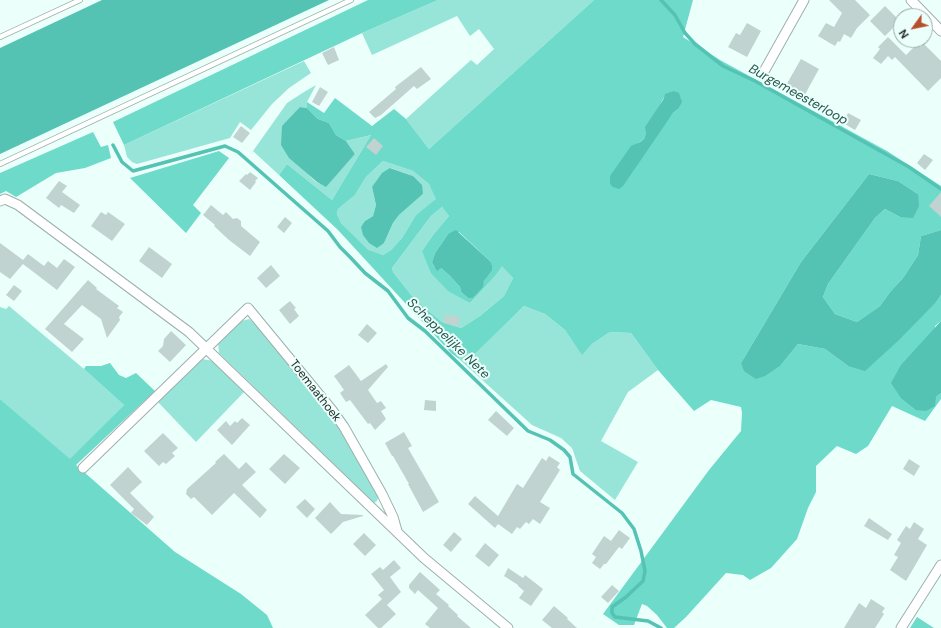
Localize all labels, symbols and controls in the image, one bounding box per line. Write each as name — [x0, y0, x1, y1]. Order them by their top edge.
north arrow — [893, 8, 933, 48]
text: N — [896, 27, 912, 41]
water label: Burgemeesterloop — [746, 61, 850, 129]
water label: Scheppelijke Nete — [403, 296, 493, 382]
street label: Toemaathoek — [286, 357, 344, 425]

